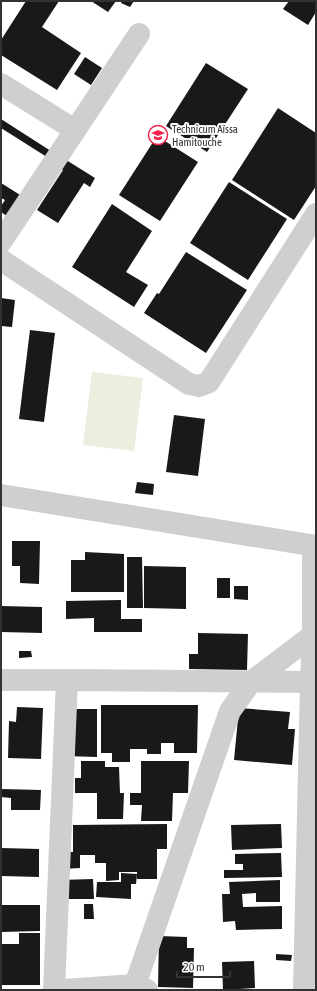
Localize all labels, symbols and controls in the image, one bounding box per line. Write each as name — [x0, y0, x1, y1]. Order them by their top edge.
place label: Technicum Aïssa Hamitouche — [172, 123, 238, 148]
school or university icon: Technicum Aïssa Hamitouche — [147, 124, 169, 146]
scale bar — [177, 953, 230, 979]
text: 20 m — [183, 960, 205, 974]

